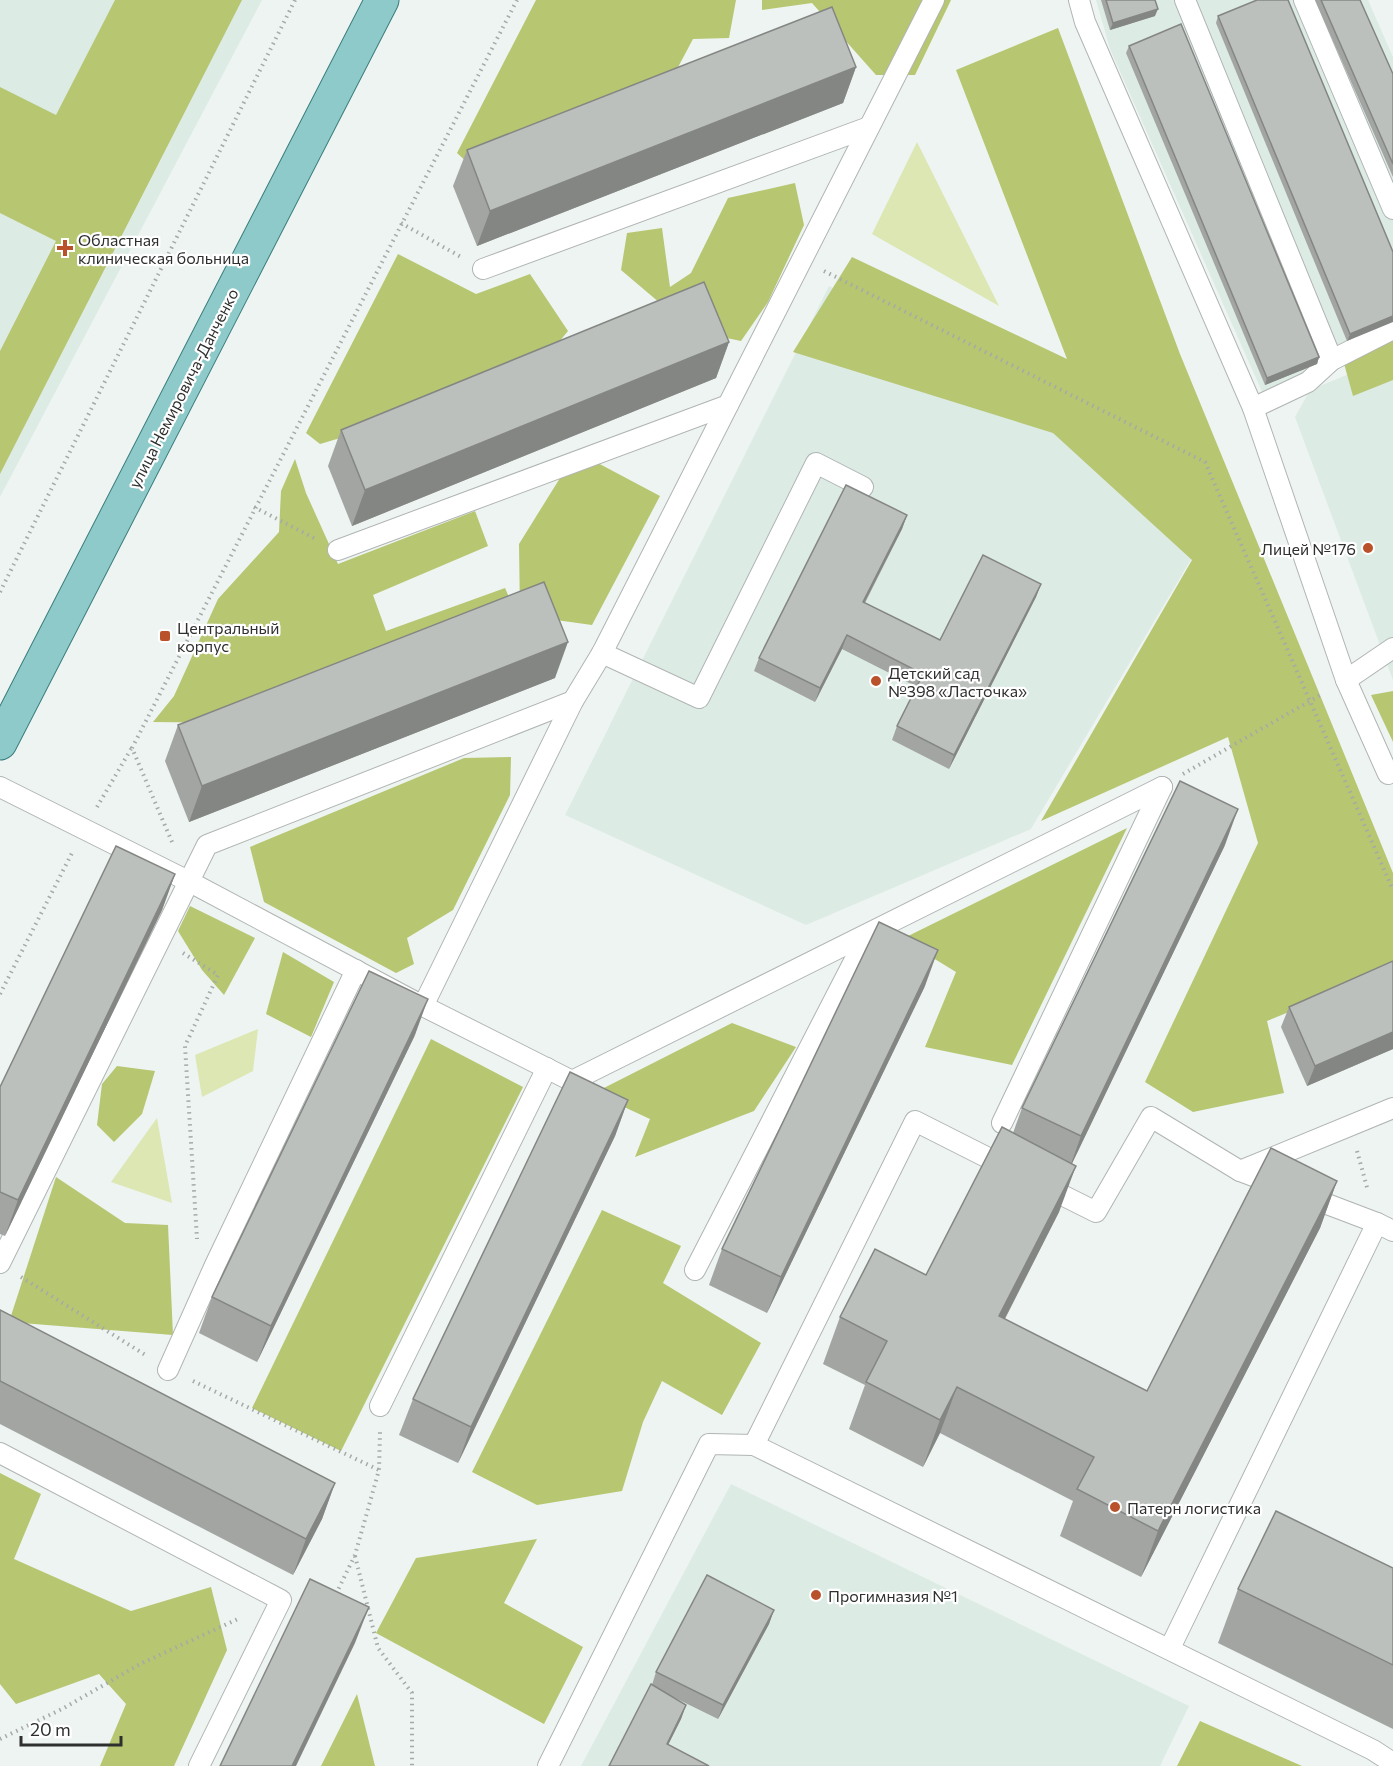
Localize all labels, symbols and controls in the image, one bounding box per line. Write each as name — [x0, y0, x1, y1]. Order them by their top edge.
place label: Областная клиническая больница — [78, 230, 249, 267]
marker: Областная клиническая больница — [56, 239, 74, 257]
street label: улица Немировича-Данченко — [124, 285, 242, 491]
place label: Лицей №176 — [1261, 539, 1356, 558]
marker: Лицей №176 — [1361, 541, 1375, 555]
place label: Центральный корпус — [177, 618, 279, 655]
marker: Центральный корпус — [158, 629, 172, 643]
place label: Детский сад №398 «Ласточка» — [888, 663, 1027, 700]
marker: Детский сад №398 «Ласточка» — [869, 674, 883, 688]
place label: Патерн логистика — [1127, 1498, 1261, 1517]
marker: Патерн логистика — [1108, 1500, 1122, 1514]
place label: Прогимназия №1 — [828, 1586, 958, 1605]
marker: Прогимназия №1 — [809, 1588, 823, 1602]
scale bar — [21, 1709, 122, 1747]
text: 20 m — [30, 1718, 71, 1740]

